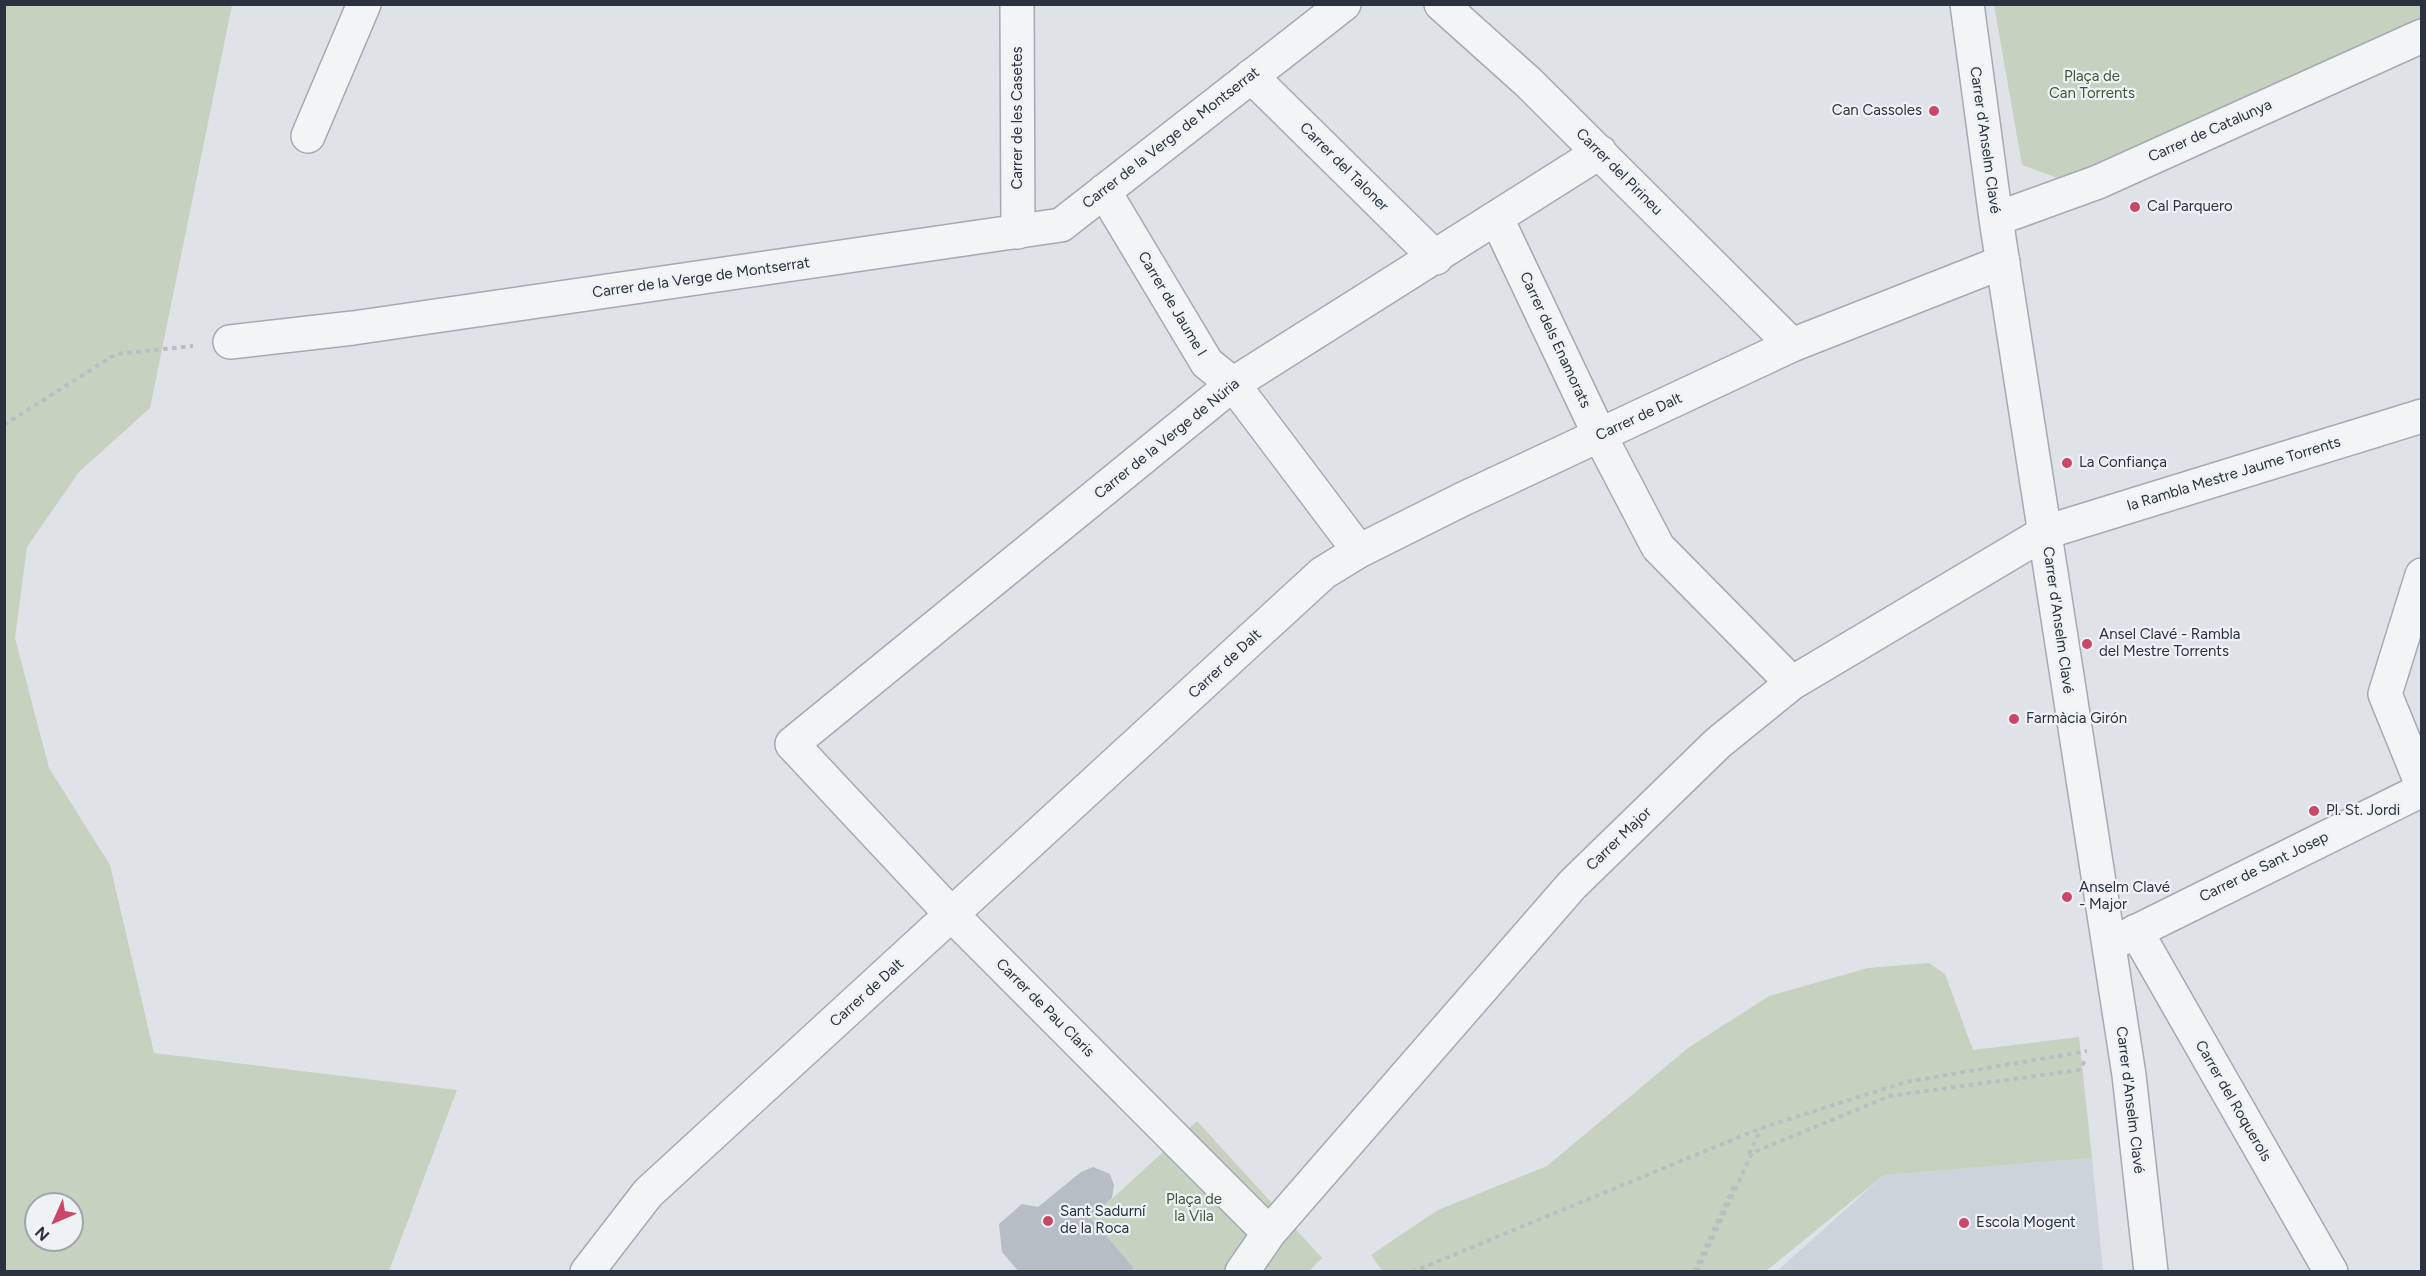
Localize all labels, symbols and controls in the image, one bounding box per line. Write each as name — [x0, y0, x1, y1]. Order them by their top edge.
street label: Carrer de les Casetes — [1009, 47, 1027, 189]
street label: Carrer de la Verge de Montserrat — [1079, 63, 1263, 213]
street label: Carrer d'Anselm Clavé — [1966, 65, 2004, 215]
park label: Plaça de Can Torrents — [2049, 68, 2135, 103]
street label: Carrer de Catalunya — [2145, 96, 2275, 166]
place label: Can Cassoles — [1832, 102, 1922, 120]
marker: Can Cassoles — [1927, 104, 1941, 118]
street label: Carrer del Taloner — [1296, 119, 1392, 215]
street label: Carrer del Pirineu — [1572, 125, 1666, 219]
place label: Cal Parquero — [2147, 198, 2233, 216]
marker: Cal Parquero — [2128, 200, 2142, 214]
street label: Carrer de Jaume I — [1134, 248, 1210, 360]
street label: Carrer de la Verge de Montserrat — [591, 254, 811, 302]
street label: Carrer dels Enamorats — [1516, 269, 1594, 411]
street label: Carrer de la Verge de Núria — [1091, 375, 1243, 503]
street label: Carrer de Dalt — [1593, 389, 1685, 445]
street label: la Rambla Mestre Jaume Torrents — [2125, 433, 2343, 515]
place label: La Confiança — [2079, 454, 2167, 472]
marker: La Confiança — [2060, 456, 2074, 470]
street label: Carrer d'Anselm Clavé — [2039, 545, 2077, 695]
street label: Carrer de Dalt — [1185, 626, 1265, 702]
place label: Ansel Clavé - Rambla del Mestre Torrents — [2099, 626, 2240, 661]
marker: Ansel Clavé - Rambla del Mestre Torrents — [2080, 637, 2094, 651]
place label: Farmàcia Girón — [2026, 710, 2127, 728]
marker: Farmàcia Girón — [2007, 712, 2021, 726]
place label: Pl. St. Jordi — [2326, 802, 2400, 820]
street label: Carrer Major — [1583, 803, 1655, 875]
marker: Pl. St. Jordi — [2307, 804, 2321, 818]
street label: Carrer de Sant Josep — [2197, 828, 2331, 906]
place label: Anselm Clavé - Major — [2079, 879, 2170, 914]
marker: Anselm Clavé - Major — [2060, 890, 2074, 904]
street label: Carrer de Dalt — [826, 955, 908, 1031]
street label: Carrer de Pau Claris — [992, 955, 1098, 1061]
street label: Carrer d'Anselm Clavé — [2112, 1025, 2148, 1175]
street label: Carrer del Roquerols — [2191, 1037, 2275, 1165]
park label: Plaça de la Vila — [1166, 1191, 1222, 1226]
north arrow — [24, 1192, 84, 1252]
place label: Sant Sadurní de la Roca — [1060, 1203, 1146, 1238]
marker: Sant Sadurní de la Roca — [1041, 1214, 1055, 1228]
place label: Escola Mogent — [1976, 1214, 2076, 1232]
marker: Escola Mogent — [1957, 1216, 1971, 1230]
text: N — [31, 1223, 53, 1245]

